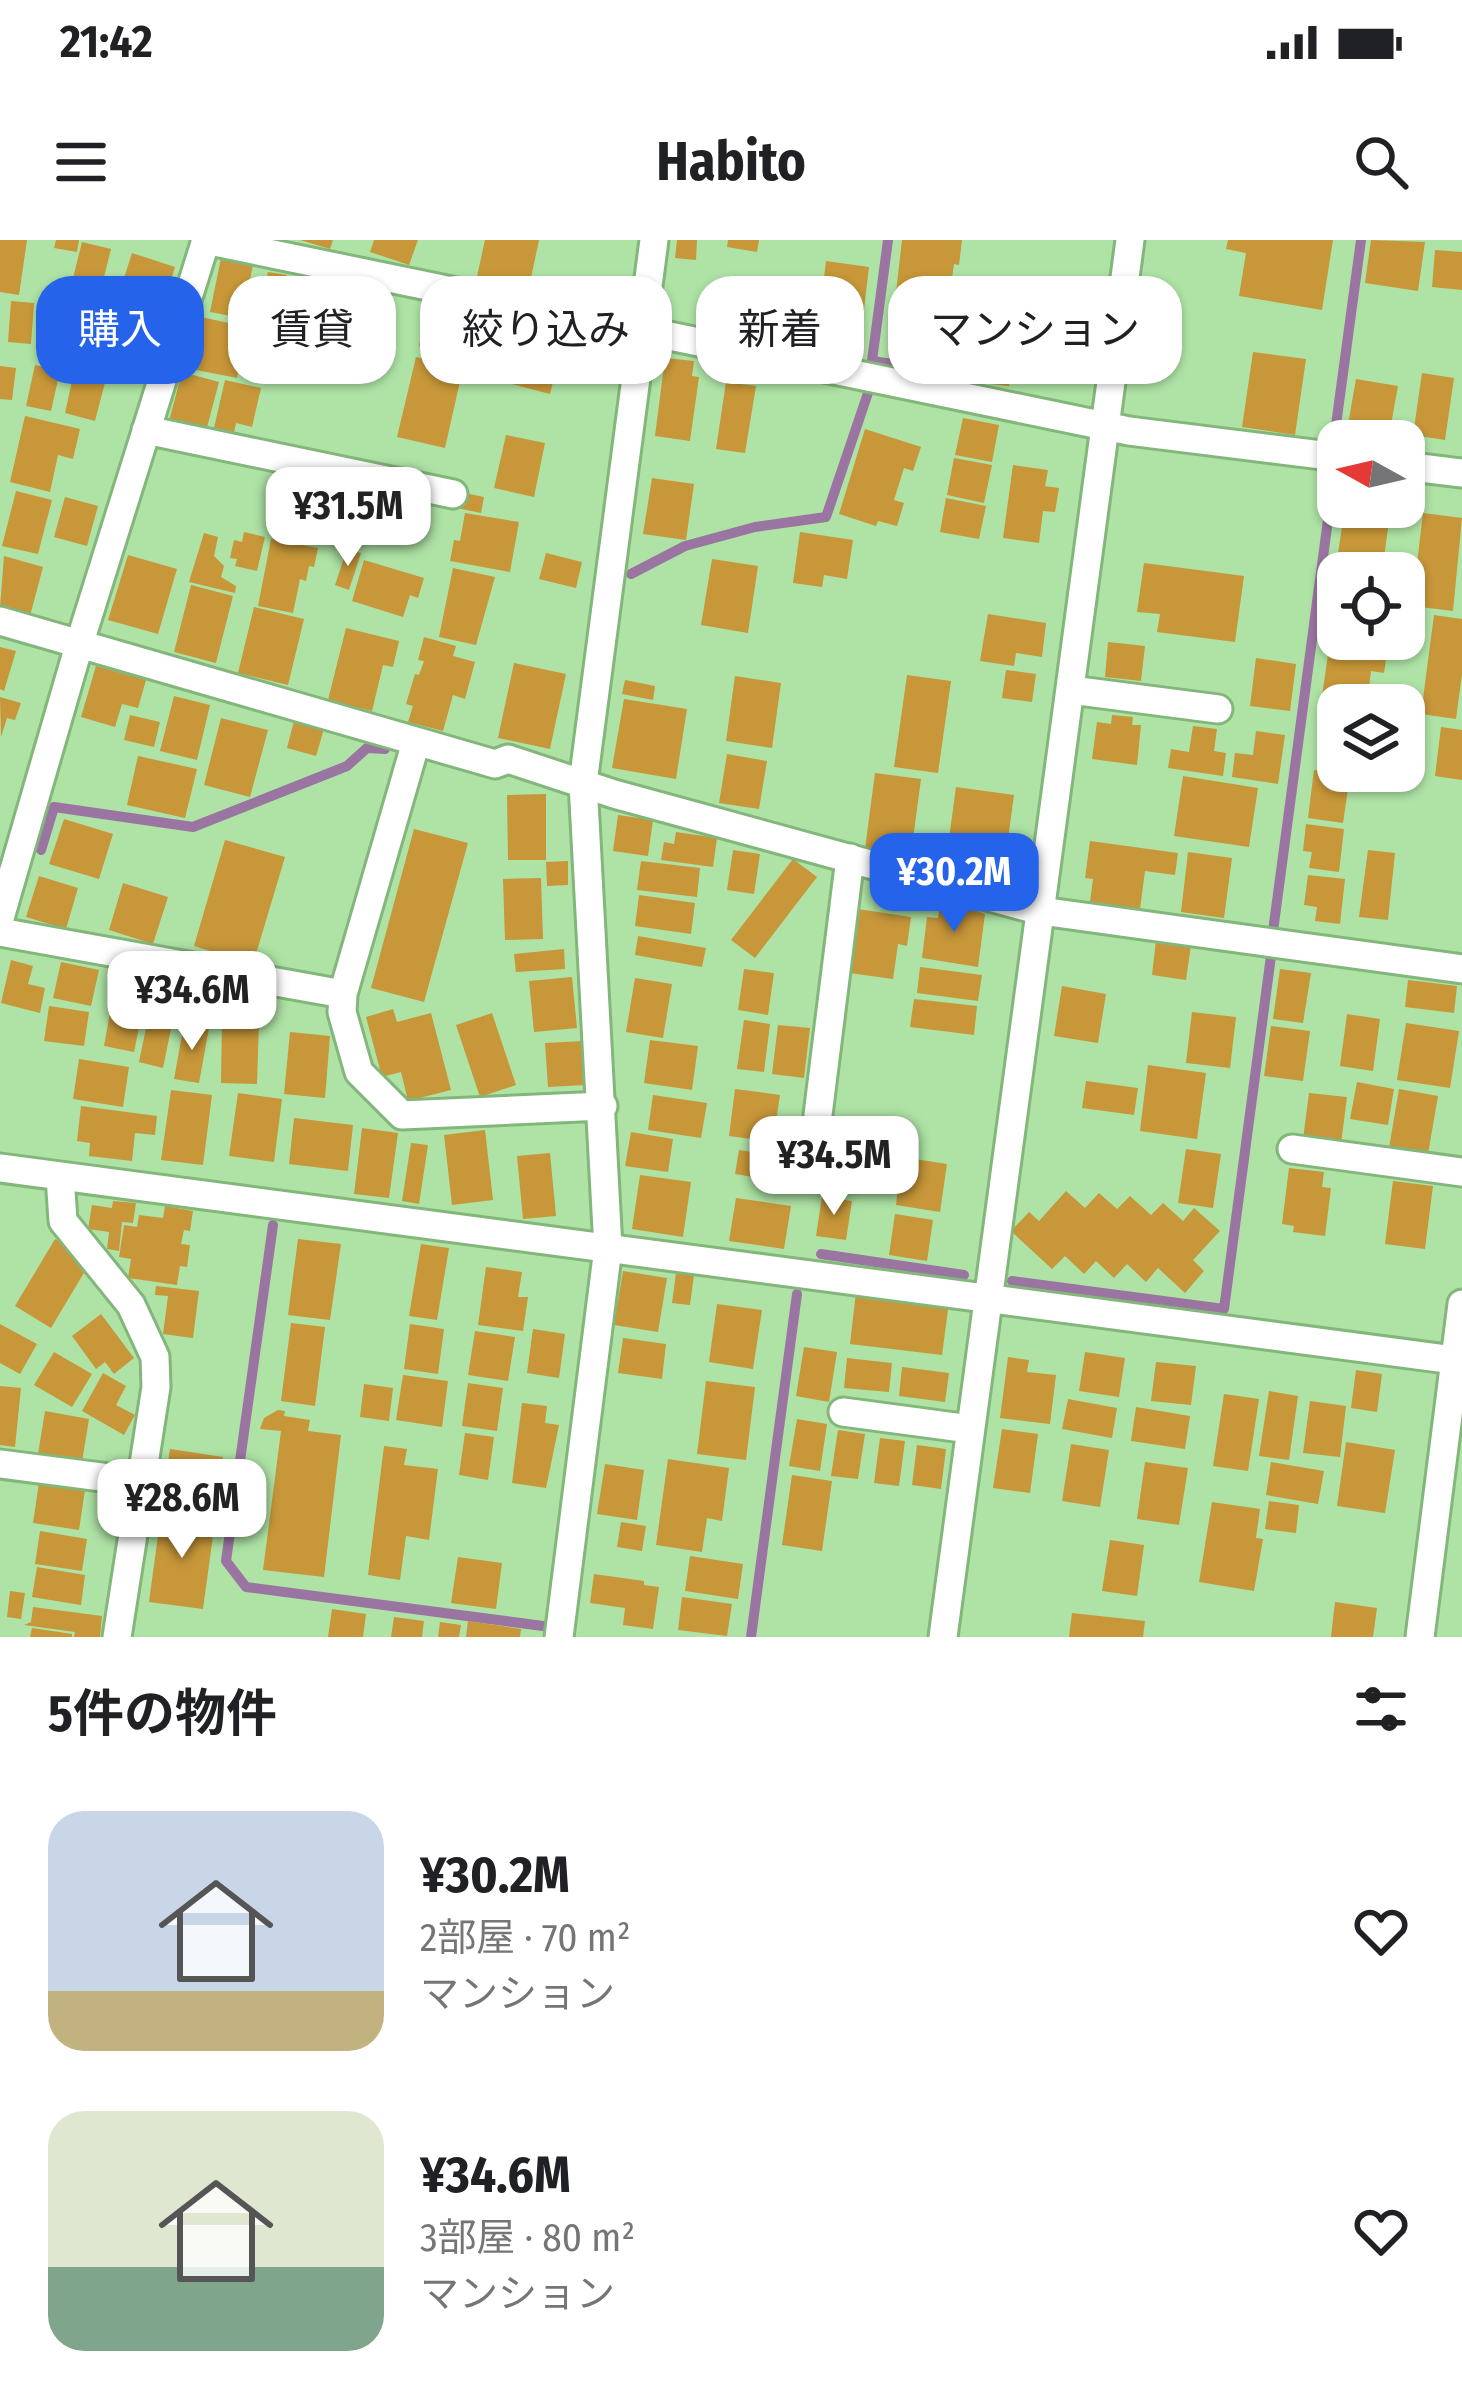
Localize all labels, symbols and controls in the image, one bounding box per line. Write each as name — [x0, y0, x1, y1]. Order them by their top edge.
text: 21:42 — [60, 15, 153, 69]
icon: menu — [48, 129, 114, 195]
icon: search — [1348, 129, 1414, 195]
text: Habito — [656, 130, 806, 194]
chip: 購入 — [36, 276, 204, 384]
chip: 賃貸 — [228, 276, 396, 384]
chip: 絞り込み — [420, 276, 672, 384]
chip: 新着 — [696, 276, 864, 384]
chip: マンション — [888, 276, 1182, 384]
north arrow — [1317, 420, 1425, 528]
map controls — [1317, 420, 1425, 792]
pin: ¥31.5M — [250, 467, 446, 569]
text: ¥31.5M — [293, 483, 403, 529]
button: locate — [1317, 552, 1425, 660]
button: layers — [1317, 684, 1425, 792]
pin: ¥30.2M — [856, 833, 1052, 935]
text: ¥30.2M — [897, 849, 1011, 895]
pin: ¥34.6M — [94, 951, 290, 1053]
text: ¥34.6M — [134, 967, 250, 1013]
pin: ¥34.5M — [736, 1116, 932, 1218]
text: ¥34.5M — [777, 1132, 891, 1178]
pin: ¥28.6M — [84, 1459, 280, 1561]
text: ¥28.6M — [124, 1475, 240, 1521]
icon: filters — [1348, 1676, 1414, 1742]
text: 5件の物件 — [48, 1683, 277, 1745]
text: ¥30.2M — [420, 1844, 570, 1906]
icon: home — [144, 1859, 288, 2003]
icon: heart — [1348, 1898, 1414, 1964]
text: 2部屋 · 70 m² — [420, 1915, 631, 1961]
text: マンション — [420, 1971, 615, 2017]
text: ¥34.6M — [420, 2144, 571, 2206]
icon: home — [144, 2159, 288, 2303]
icon: heart — [1348, 2198, 1414, 2264]
text: 3部屋 · 80 m² — [420, 2215, 635, 2261]
text: マンション — [420, 2271, 615, 2317]

